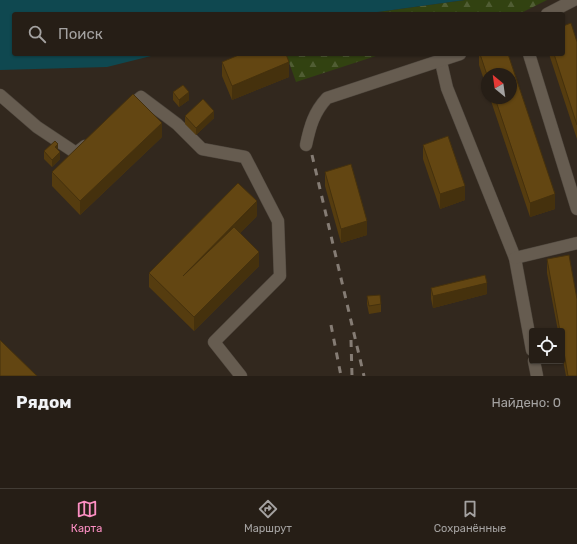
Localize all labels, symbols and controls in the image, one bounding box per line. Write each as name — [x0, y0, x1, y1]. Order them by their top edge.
search box — [12, 12, 565, 56]
icon: search — [26, 23, 48, 45]
text: Поиск — [58, 25, 103, 43]
north arrow — [481, 68, 517, 104]
map controls — [529, 328, 565, 364]
button: locate — [529, 328, 565, 364]
text: Рядом — [16, 392, 72, 412]
text: Найдено: 0 — [491, 395, 561, 410]
tab: Карта — [71, 498, 102, 535]
tab: Маршрут — [244, 498, 292, 535]
tab: Сохранённые — [434, 498, 506, 535]

